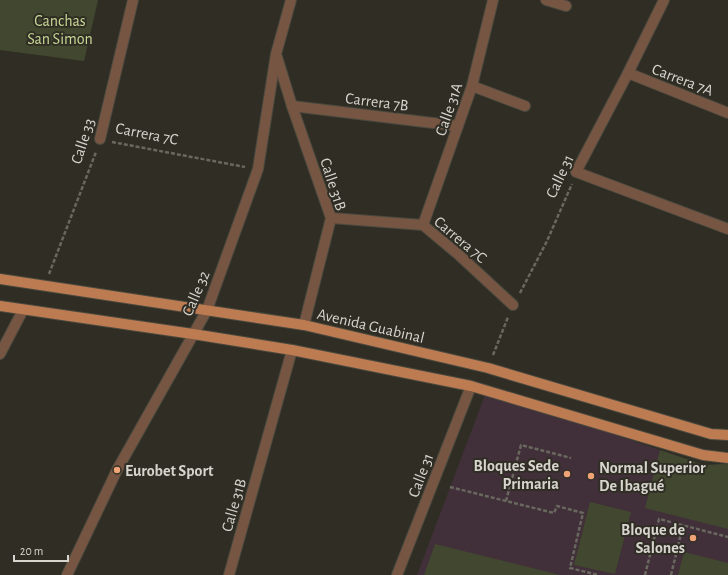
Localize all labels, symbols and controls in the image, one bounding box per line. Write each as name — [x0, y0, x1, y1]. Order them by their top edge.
park label: Canchas San Simon — [27, 13, 93, 47]
street label: Carrera 7A — [650, 61, 715, 99]
street label: Calle 31A — [432, 81, 465, 138]
street label: Carrera 7B — [344, 90, 409, 114]
street label: Calle 33 — [68, 117, 98, 166]
street label: Carrera 7C — [114, 120, 179, 148]
street label: Calle 31 — [543, 152, 577, 201]
street label: Calle 31B — [317, 156, 349, 213]
street label: Carrera 7C — [431, 213, 490, 266]
street label: Calle 32 — [179, 268, 213, 318]
street label: Avenida Guabinal — [315, 306, 426, 346]
street label: Calle 31 — [405, 451, 437, 500]
place label: Bloques Sede Primaria — [474, 458, 559, 492]
place label: Normal Superior De Ibagué — [599, 460, 706, 494]
place label: Eurobet Sport — [125, 463, 214, 479]
marker: Eurobet Sport — [112, 465, 122, 475]
marker: Bloques Sede Primaria — [562, 469, 572, 479]
marker: Normal Superior De Ibagué — [586, 471, 596, 481]
street label: Calle 31B — [219, 477, 249, 534]
place label: Bloque de Salones — [621, 522, 685, 556]
marker: Bloque de Salones — [688, 533, 698, 543]
scale bar — [14, 537, 68, 563]
text: 20 m — [20, 545, 43, 557]

